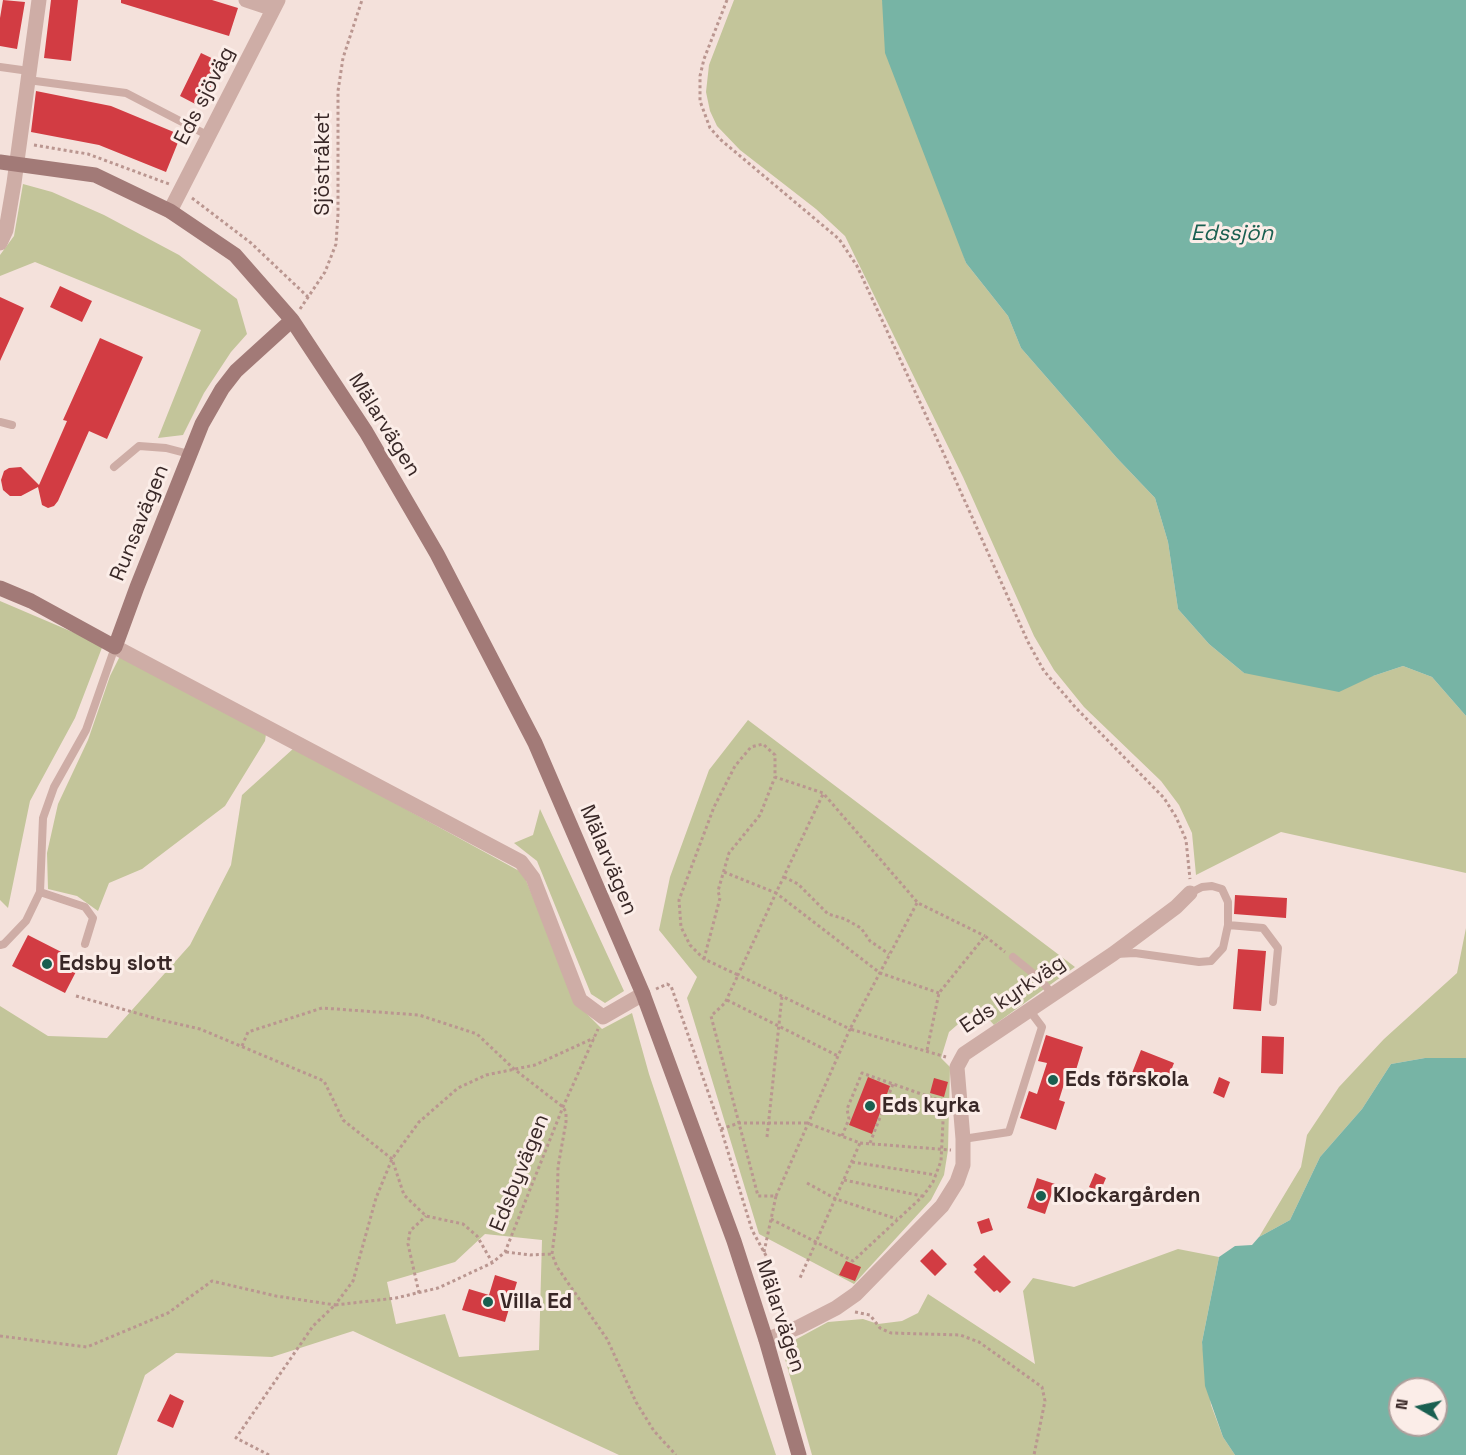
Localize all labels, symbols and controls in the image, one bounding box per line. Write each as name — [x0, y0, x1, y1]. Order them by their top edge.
street label: Eds sjöväg — [170, 43, 240, 149]
street label: Sjöstråket — [310, 112, 336, 216]
water label: Edssjön — [1191, 221, 1273, 247]
street label: Mälarvägen — [342, 369, 426, 481]
street label: Runsavägen — [105, 461, 175, 585]
street label: Mälarvägen — [574, 801, 642, 919]
place label: Edsby slott — [59, 951, 173, 977]
street label: Eds kyrkväg — [956, 951, 1070, 1039]
marker: Edsby slott — [40, 957, 54, 971]
place label: Eds förskola — [1065, 1067, 1189, 1093]
marker: Eds förskola — [1046, 1073, 1060, 1087]
place label: Eds kyrka — [882, 1093, 980, 1119]
marker: Eds kyrka — [863, 1099, 877, 1113]
street label: Edsbyvägen — [485, 1111, 555, 1235]
place label: Klockargården — [1053, 1183, 1201, 1209]
marker: Klockargården — [1034, 1189, 1048, 1203]
street label: Mälarvägen — [750, 1256, 810, 1376]
place label: Villa Ed — [500, 1289, 572, 1315]
marker: Villa Ed — [481, 1295, 495, 1309]
north arrow — [1388, 1377, 1448, 1437]
text: N — [1390, 1397, 1413, 1411]

